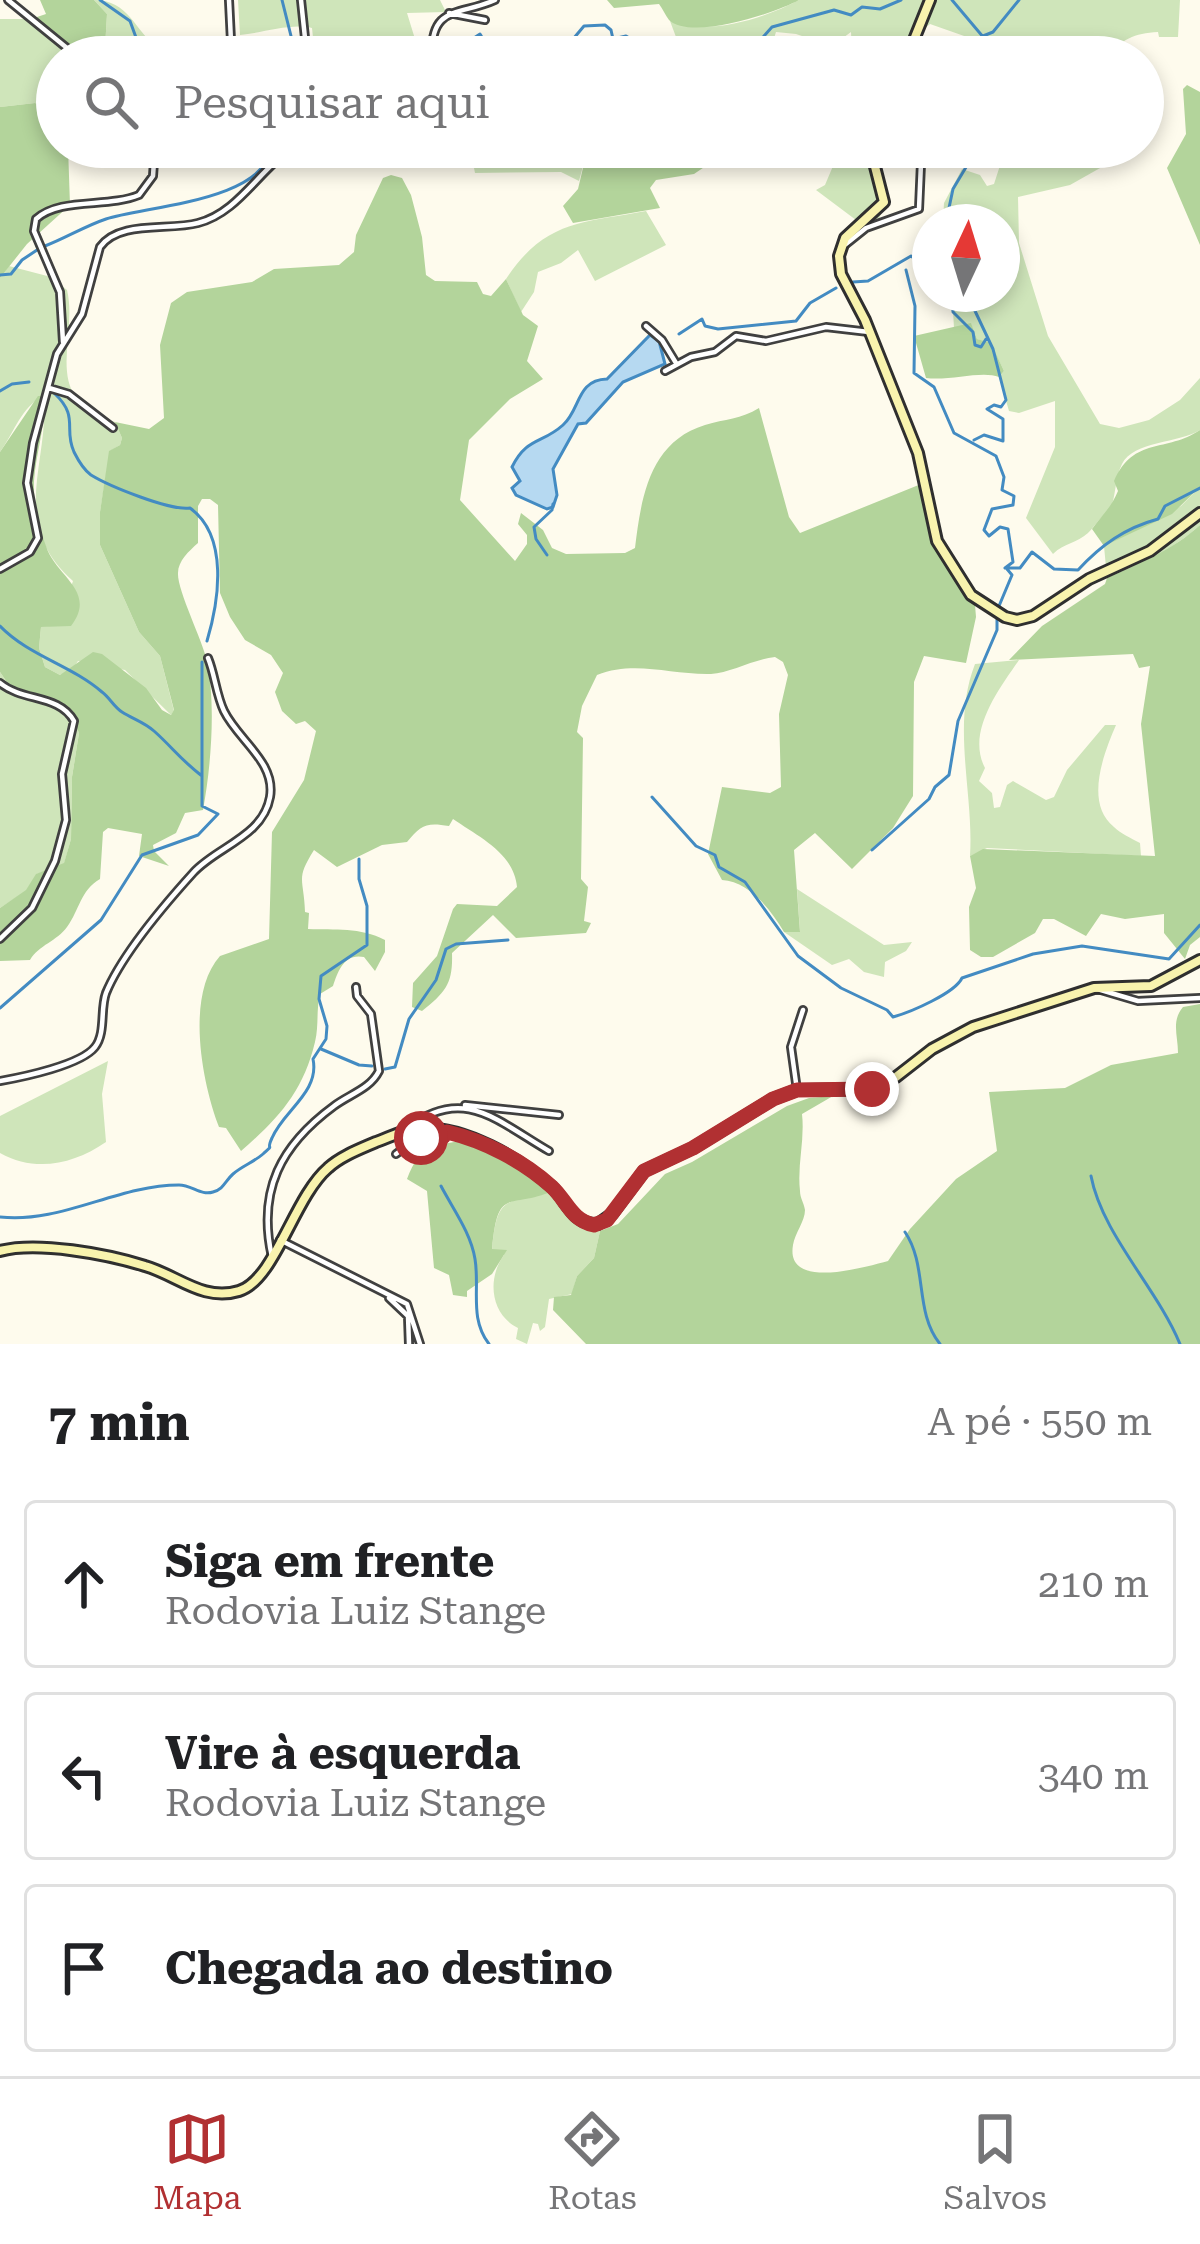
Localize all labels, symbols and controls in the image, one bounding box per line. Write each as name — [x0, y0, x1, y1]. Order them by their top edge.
search box — [36, 36, 1164, 168]
icon: search — [78, 69, 144, 135]
text: Pesquisar aqui — [174, 76, 490, 129]
north arrow — [912, 204, 1020, 312]
route end — [845, 1062, 899, 1116]
route start — [394, 1111, 448, 1165]
text: 7 min — [48, 1393, 190, 1452]
text: A pé · 550 m — [927, 1399, 1152, 1445]
text: Siga em frente — [165, 1535, 495, 1588]
icon: ahead — [51, 1551, 117, 1617]
text: 210 m — [1038, 1561, 1149, 1607]
text: Rodovia Luiz Stange — [165, 1588, 546, 1634]
text: Vire à esquerda — [165, 1727, 521, 1780]
icon: left — [51, 1743, 117, 1809]
text: 340 m — [1038, 1753, 1149, 1799]
text: Rodovia Luiz Stange — [165, 1780, 546, 1826]
icon: arrive — [51, 1935, 117, 2001]
text: Chegada ao destino — [165, 1942, 613, 1995]
tab: Mapa — [153, 2106, 242, 2217]
tab: Rotas — [548, 2106, 637, 2217]
tab: Salvos — [943, 2106, 1047, 2217]

